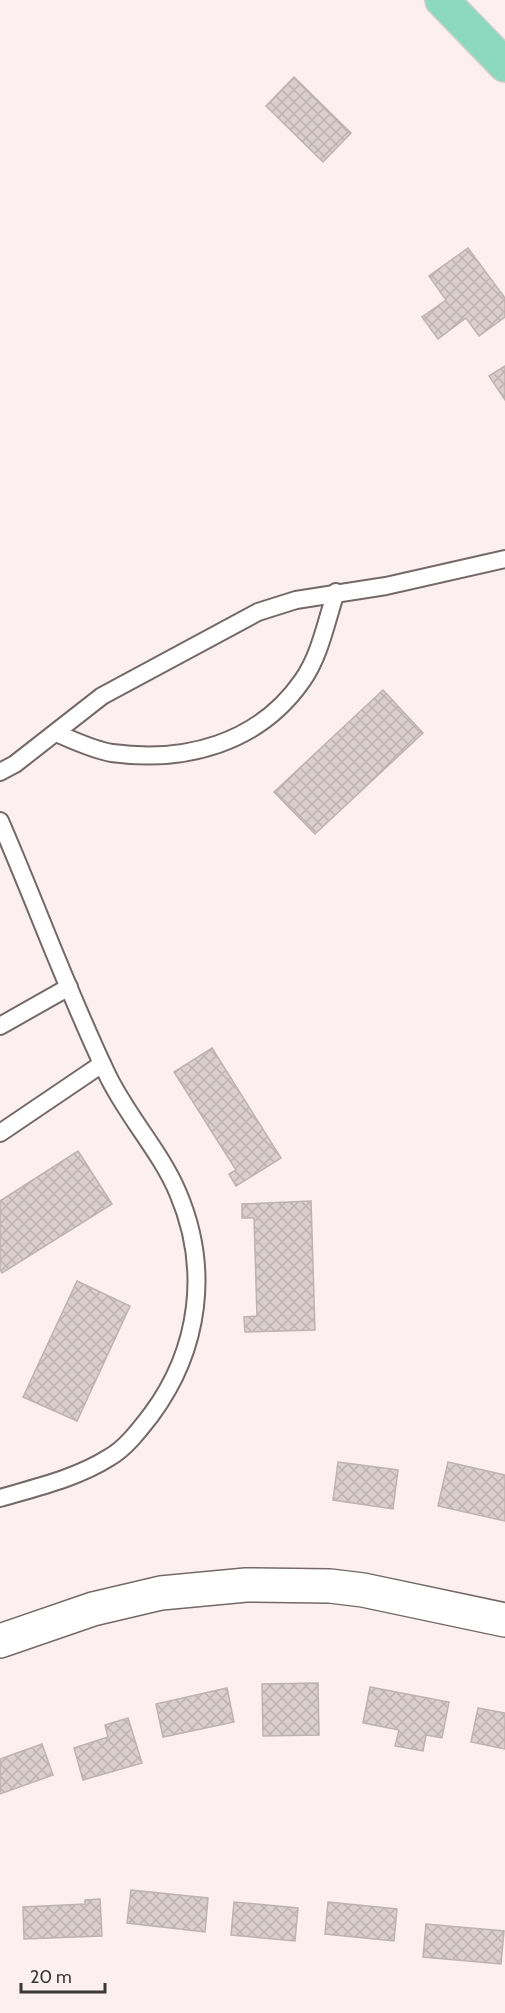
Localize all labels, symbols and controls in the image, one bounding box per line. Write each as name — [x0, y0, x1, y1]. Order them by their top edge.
scale bar — [21, 1956, 105, 1994]
text: 20 m — [30, 1966, 72, 1988]

